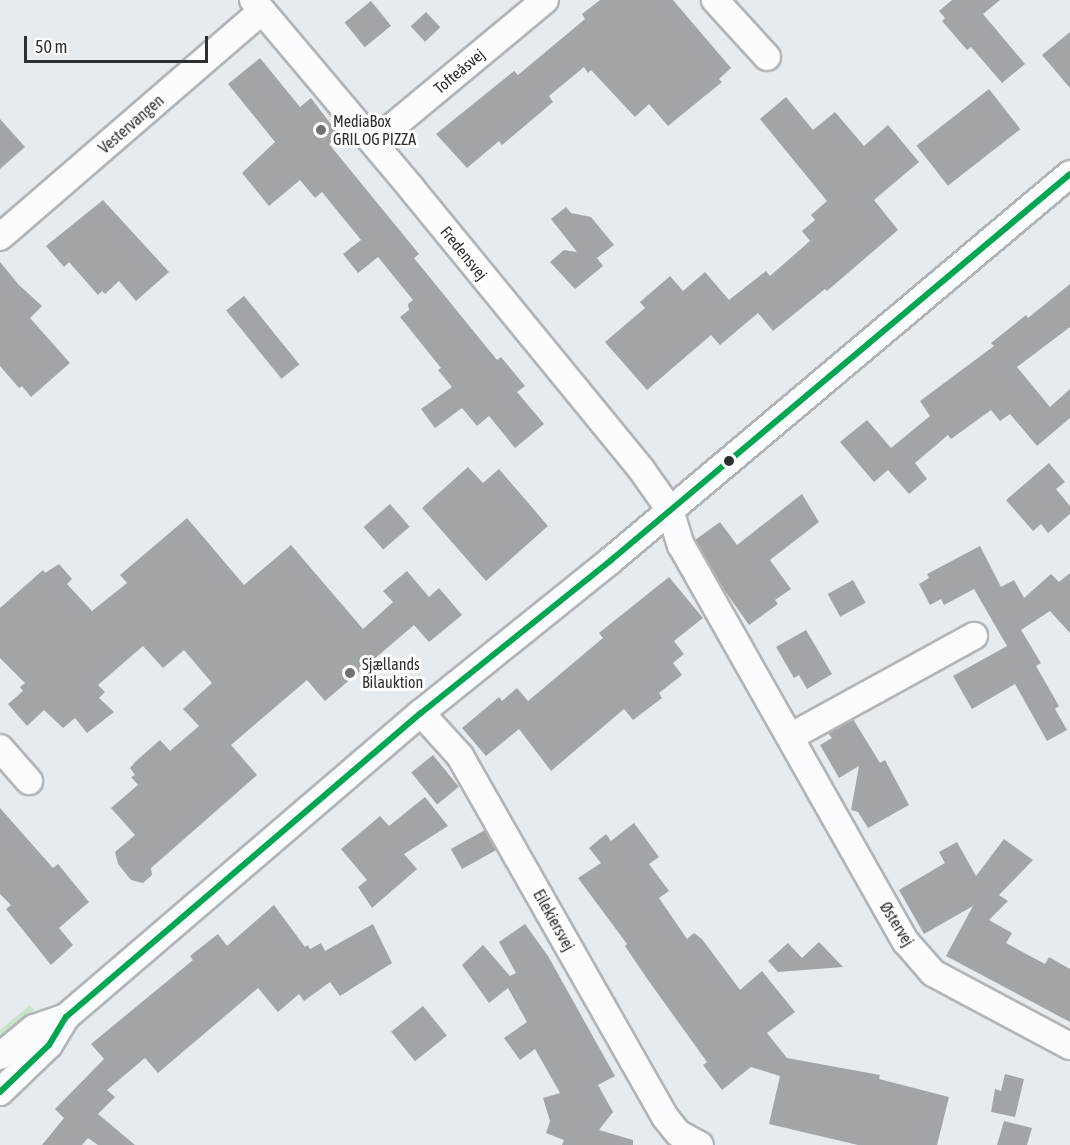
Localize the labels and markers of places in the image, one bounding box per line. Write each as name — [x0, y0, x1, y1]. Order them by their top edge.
place label: MediaBox GRIL OG PIZZA — [333, 111, 416, 149]
marker: MediaBox GRIL OG PIZZA — [314, 123, 328, 137]
unlabelled marker — [723, 455, 735, 467]
place label: Sjællands Bilauktion — [362, 654, 423, 692]
marker: Sjællands Bilauktion — [343, 666, 357, 680]

